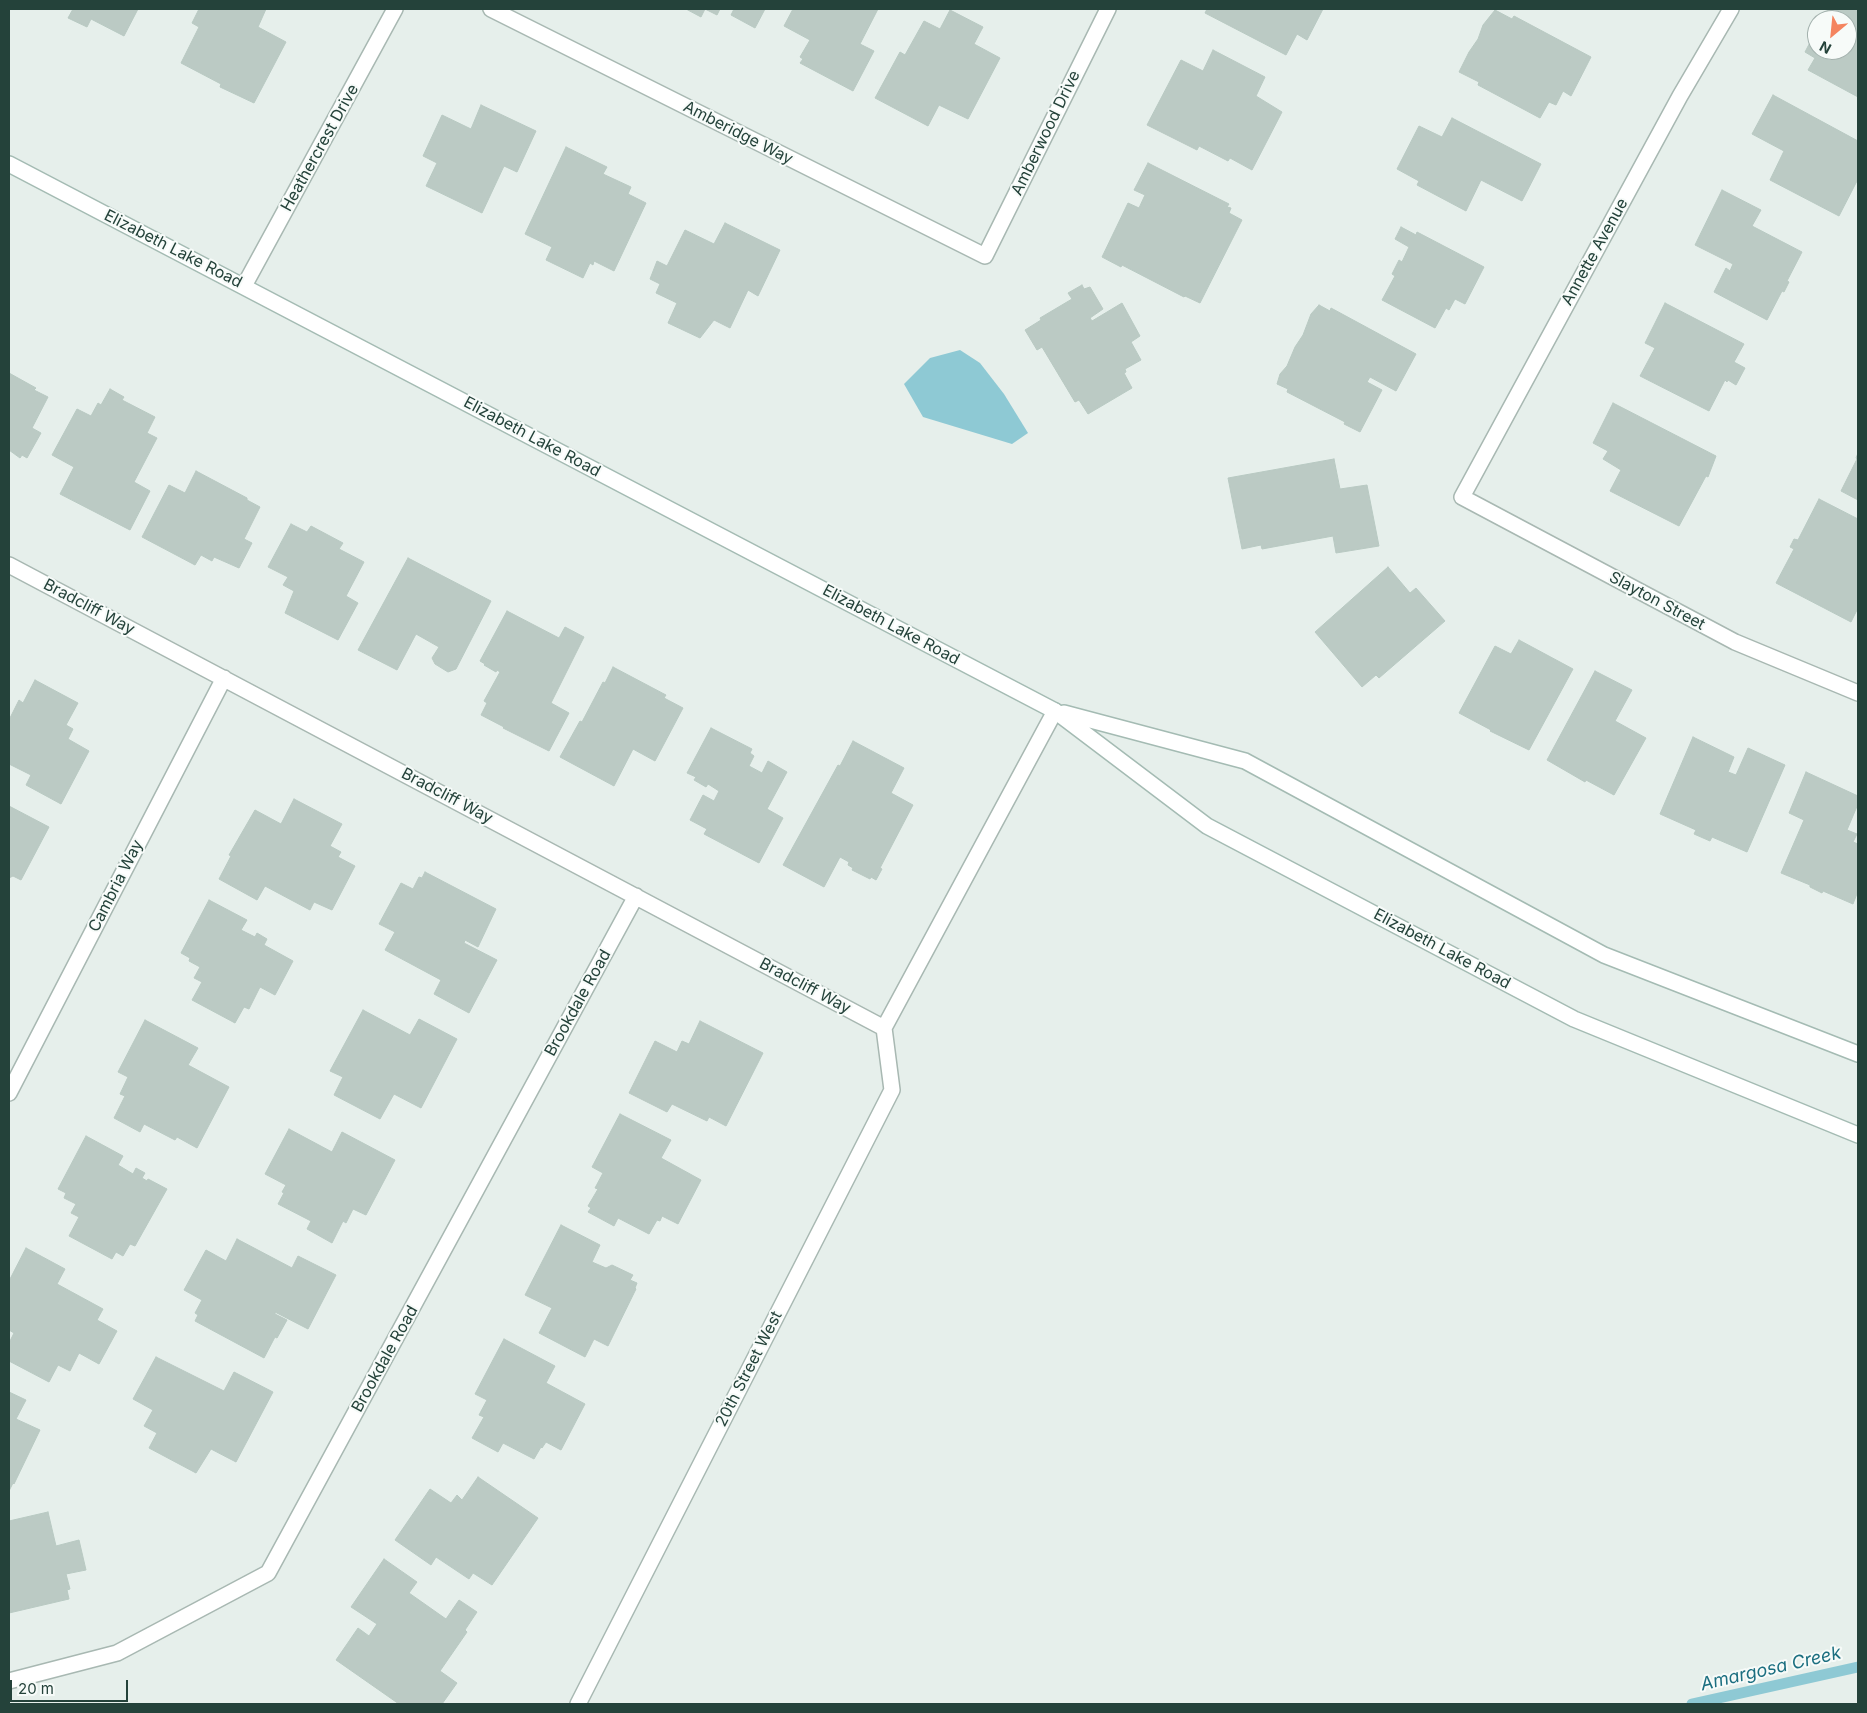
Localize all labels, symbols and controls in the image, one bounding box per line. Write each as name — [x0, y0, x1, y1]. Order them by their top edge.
north arrow — [1807, 10, 1857, 60]
text: N — [1816, 38, 1834, 58]
street label: Amberwood Drive — [1007, 68, 1085, 198]
street label: Heathercrest Drive — [277, 81, 363, 215]
street label: Amberidge Way — [680, 97, 796, 169]
street label: Annette Avenue — [1558, 195, 1632, 309]
street label: Elizabeth Lake Road — [101, 206, 245, 292]
street label: Elizabeth Lake Road — [460, 393, 604, 481]
street label: Slayton Street — [1606, 568, 1708, 634]
street label: Bradcliff Way — [40, 575, 138, 639]
street label: Elizabeth Lake Road — [819, 581, 963, 669]
street label: Bradcliff Way — [398, 764, 496, 828]
street label: Cambria Way — [85, 837, 147, 935]
street label: Elizabeth Lake Road — [1370, 905, 1514, 993]
street label: Brookdale Road — [541, 946, 615, 1060]
street label: Bradcliff Way — [756, 954, 854, 1018]
street label: Brookdale Road — [348, 1302, 422, 1416]
street label: 20th Street West — [712, 1308, 786, 1430]
water label: Amargosa Creek — [1699, 1642, 1843, 1696]
scale bar — [12, 1670, 130, 1702]
text: 20 m — [18, 1679, 54, 1698]

